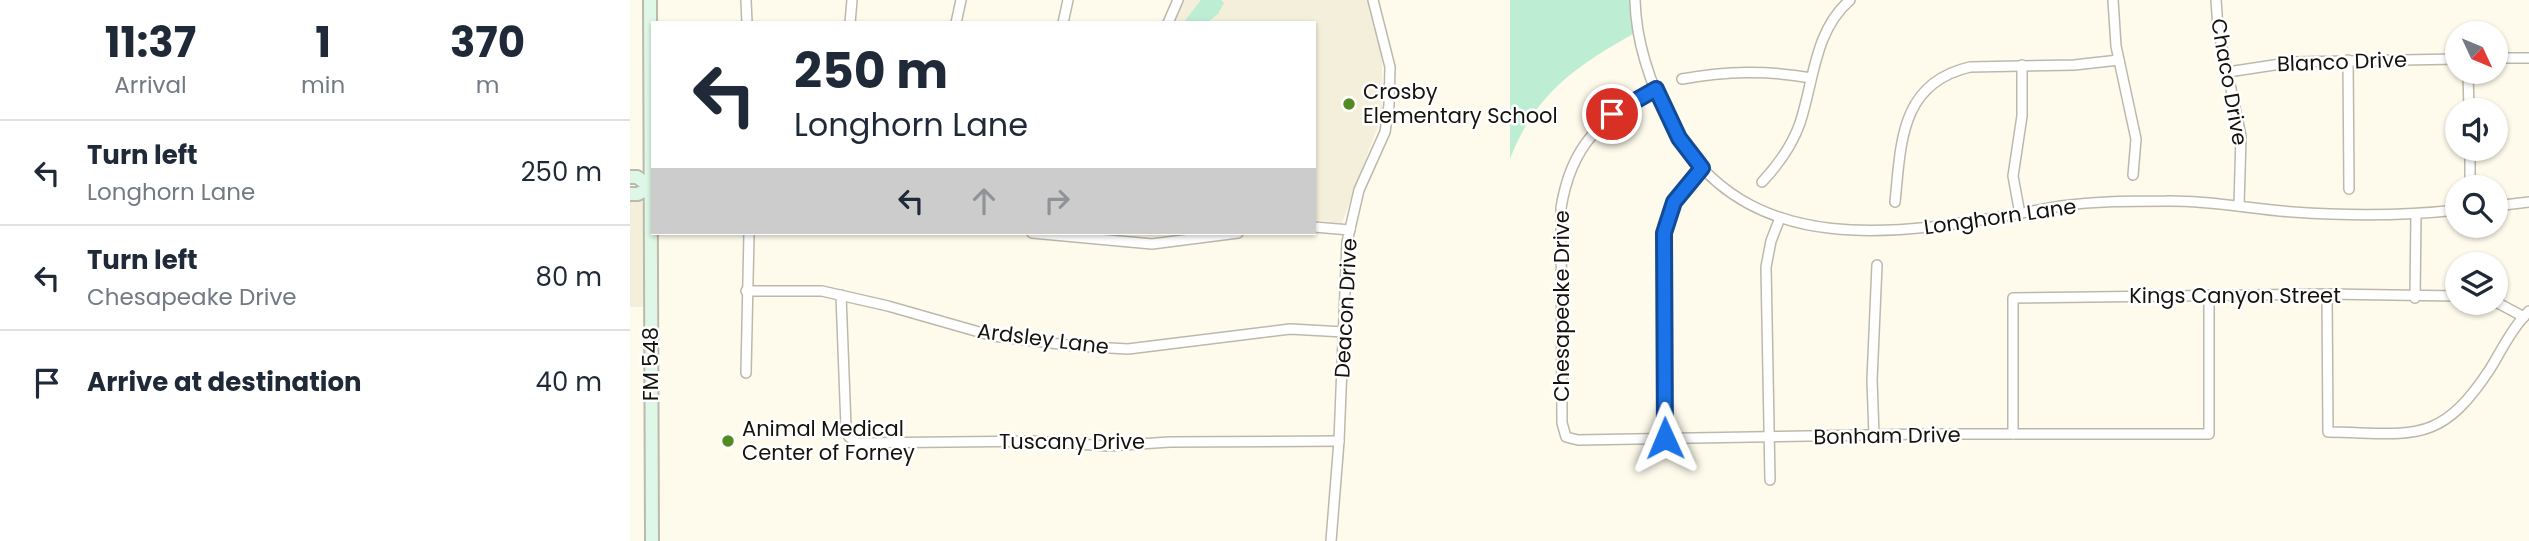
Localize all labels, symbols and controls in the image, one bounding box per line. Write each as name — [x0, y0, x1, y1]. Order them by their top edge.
text: 11:37 — [105, 13, 196, 72]
text: 1 — [315, 13, 331, 72]
text: 370 — [450, 13, 525, 72]
street label: Chaco Drive — [2204, 16, 2255, 148]
north arrow — [2445, 21, 2508, 84]
map controls — [2445, 21, 2508, 315]
text: 250 m — [794, 37, 948, 105]
street label: Blanco Drive — [2276, 45, 2408, 78]
icon: left — [679, 49, 770, 140]
text: Arrival — [114, 69, 187, 101]
text: min — [301, 69, 345, 101]
text: m — [476, 69, 499, 101]
place label: Crosby Elementary School — [1363, 77, 1558, 130]
pin — [1582, 84, 1642, 144]
icon: arrive — [1593, 95, 1631, 133]
marker: Crosby Elementary School — [1341, 96, 1357, 112]
button: sound — [2445, 98, 2508, 161]
text: Longhorn Lane — [794, 102, 1028, 147]
text: Turn left — [87, 137, 198, 173]
icon: left — [28, 154, 66, 192]
text: 250 m — [521, 154, 602, 190]
button: search — [2445, 175, 2508, 238]
text: Longhorn Lane — [87, 176, 255, 208]
icon: left — [892, 182, 930, 220]
icon: ahead — [965, 182, 1003, 220]
icon: right — [1038, 182, 1076, 220]
street label: Longhorn Lane — [1922, 191, 2078, 242]
street label: Chesapeake Drive — [1547, 210, 1576, 402]
street label: Deacon Drive — [1327, 237, 1364, 379]
text: Turn left — [87, 242, 198, 278]
button: layers — [2445, 252, 2508, 315]
icon: left — [28, 259, 66, 297]
text: 80 m — [536, 259, 602, 295]
text: Chesapeake Drive — [87, 281, 297, 313]
street label: Kings Canyon Street — [2129, 281, 2341, 310]
street label: Ardsley Lane — [976, 316, 1111, 361]
street label: FM 548 — [636, 327, 665, 401]
icon: arrive — [28, 364, 66, 402]
text: Arrive at destination — [87, 364, 362, 400]
text: 40 m — [536, 364, 602, 400]
position arrow — [1628, 401, 1702, 475]
place label: Animal Medical Center of Forney — [742, 414, 915, 467]
street label: Bonham Drive — [1813, 420, 1961, 451]
street label: Tuscany Drive — [999, 427, 1145, 456]
marker: Animal Medical Center of Forney — [720, 433, 736, 449]

